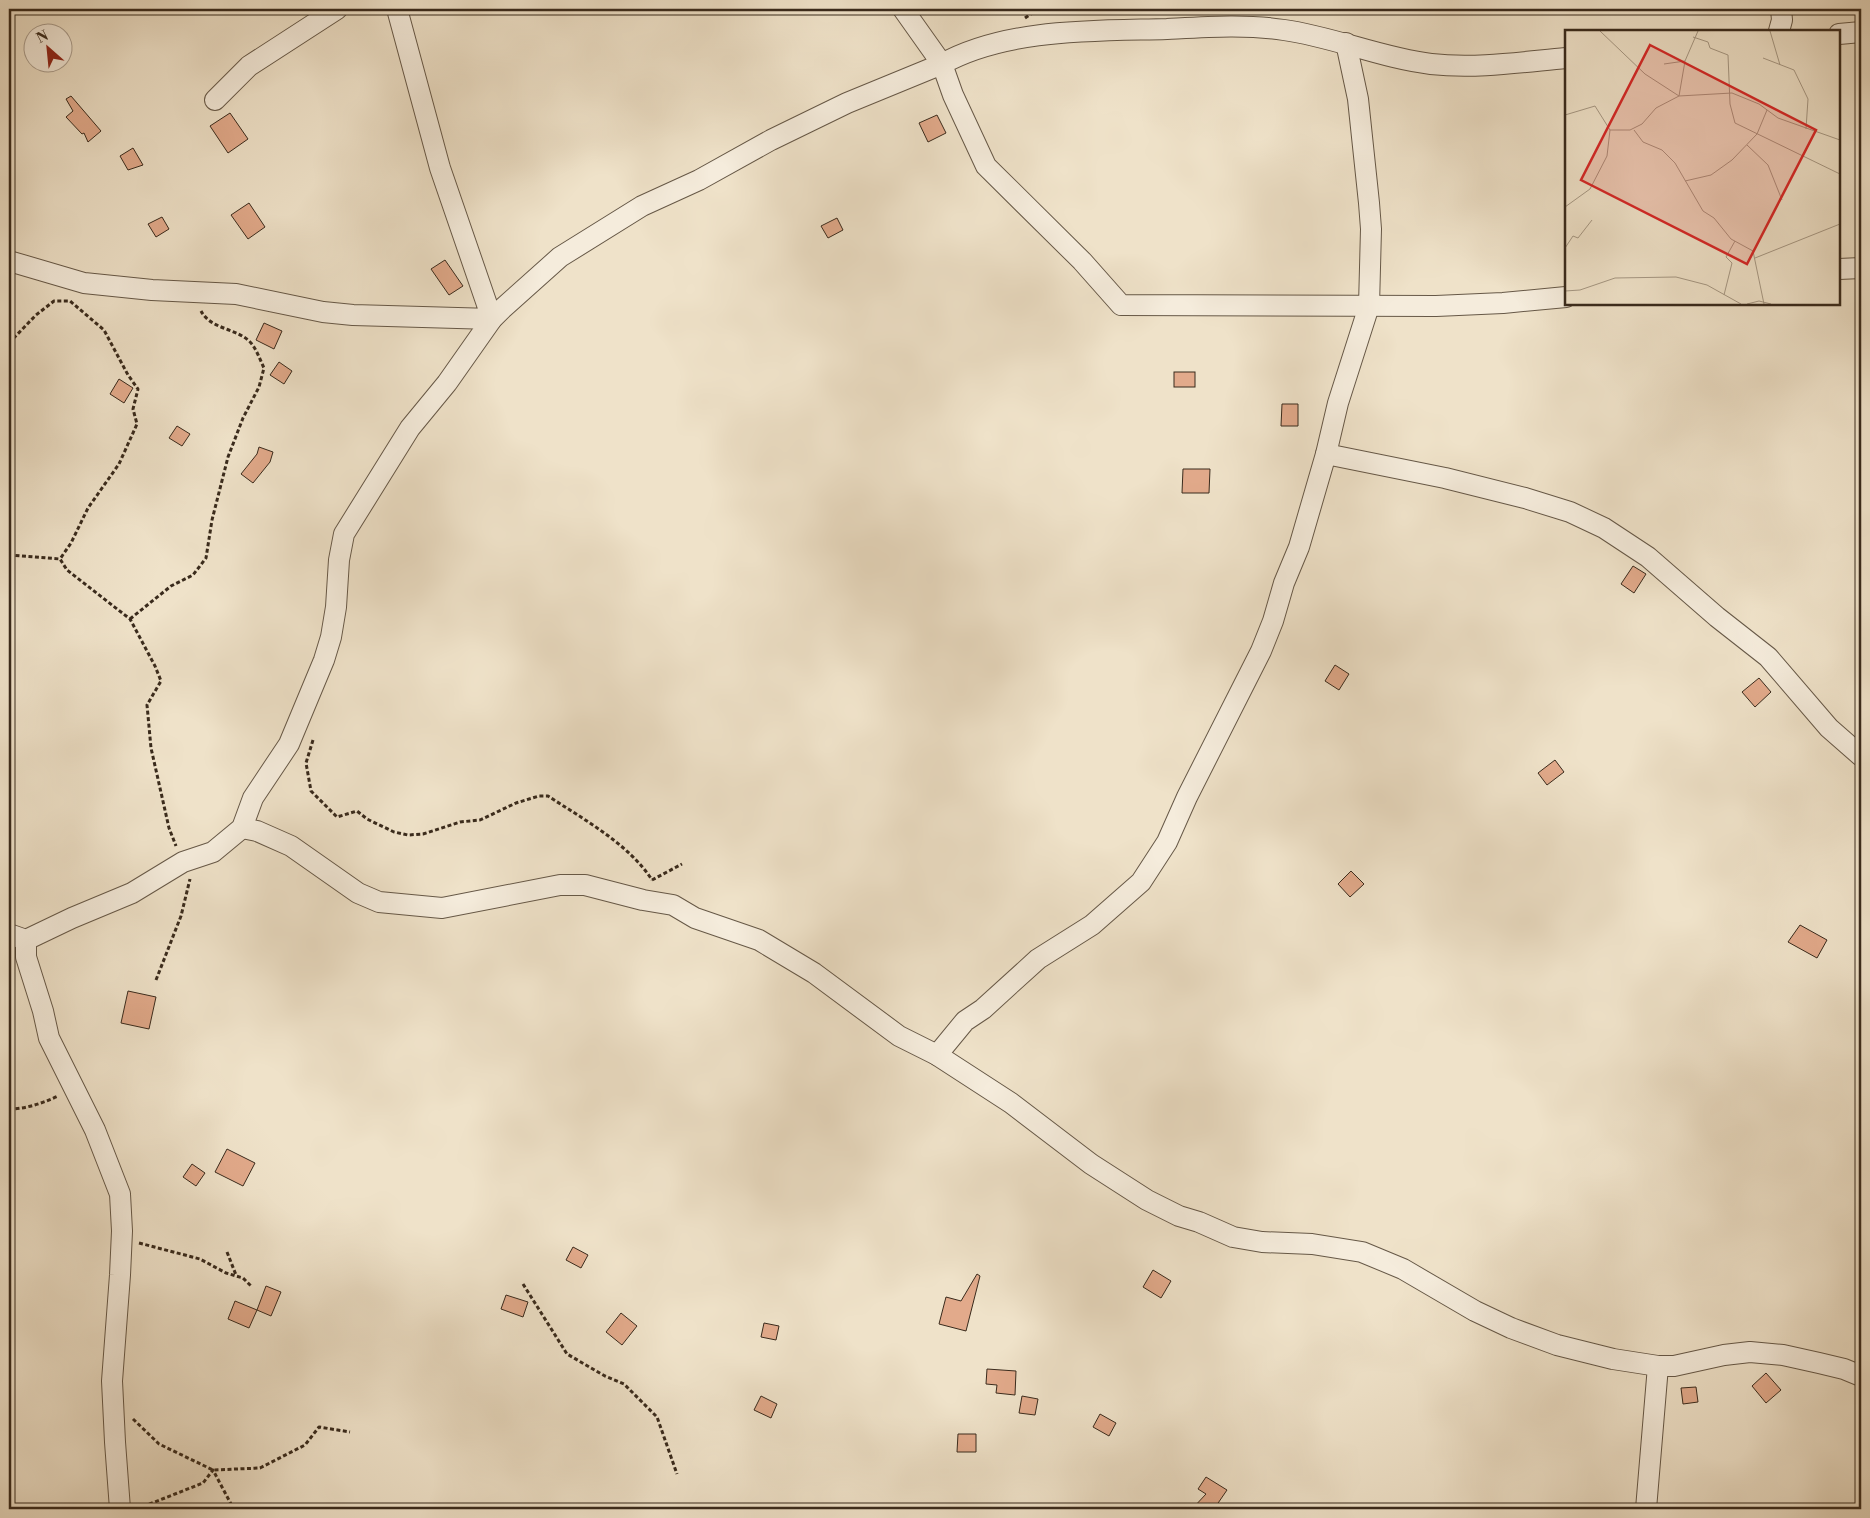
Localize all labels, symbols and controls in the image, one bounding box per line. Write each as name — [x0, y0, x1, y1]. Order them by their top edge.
north arrow — [22, 22, 72, 72]
text: N — [34, 27, 52, 48]
inset map — [1565, 30, 1840, 305]

